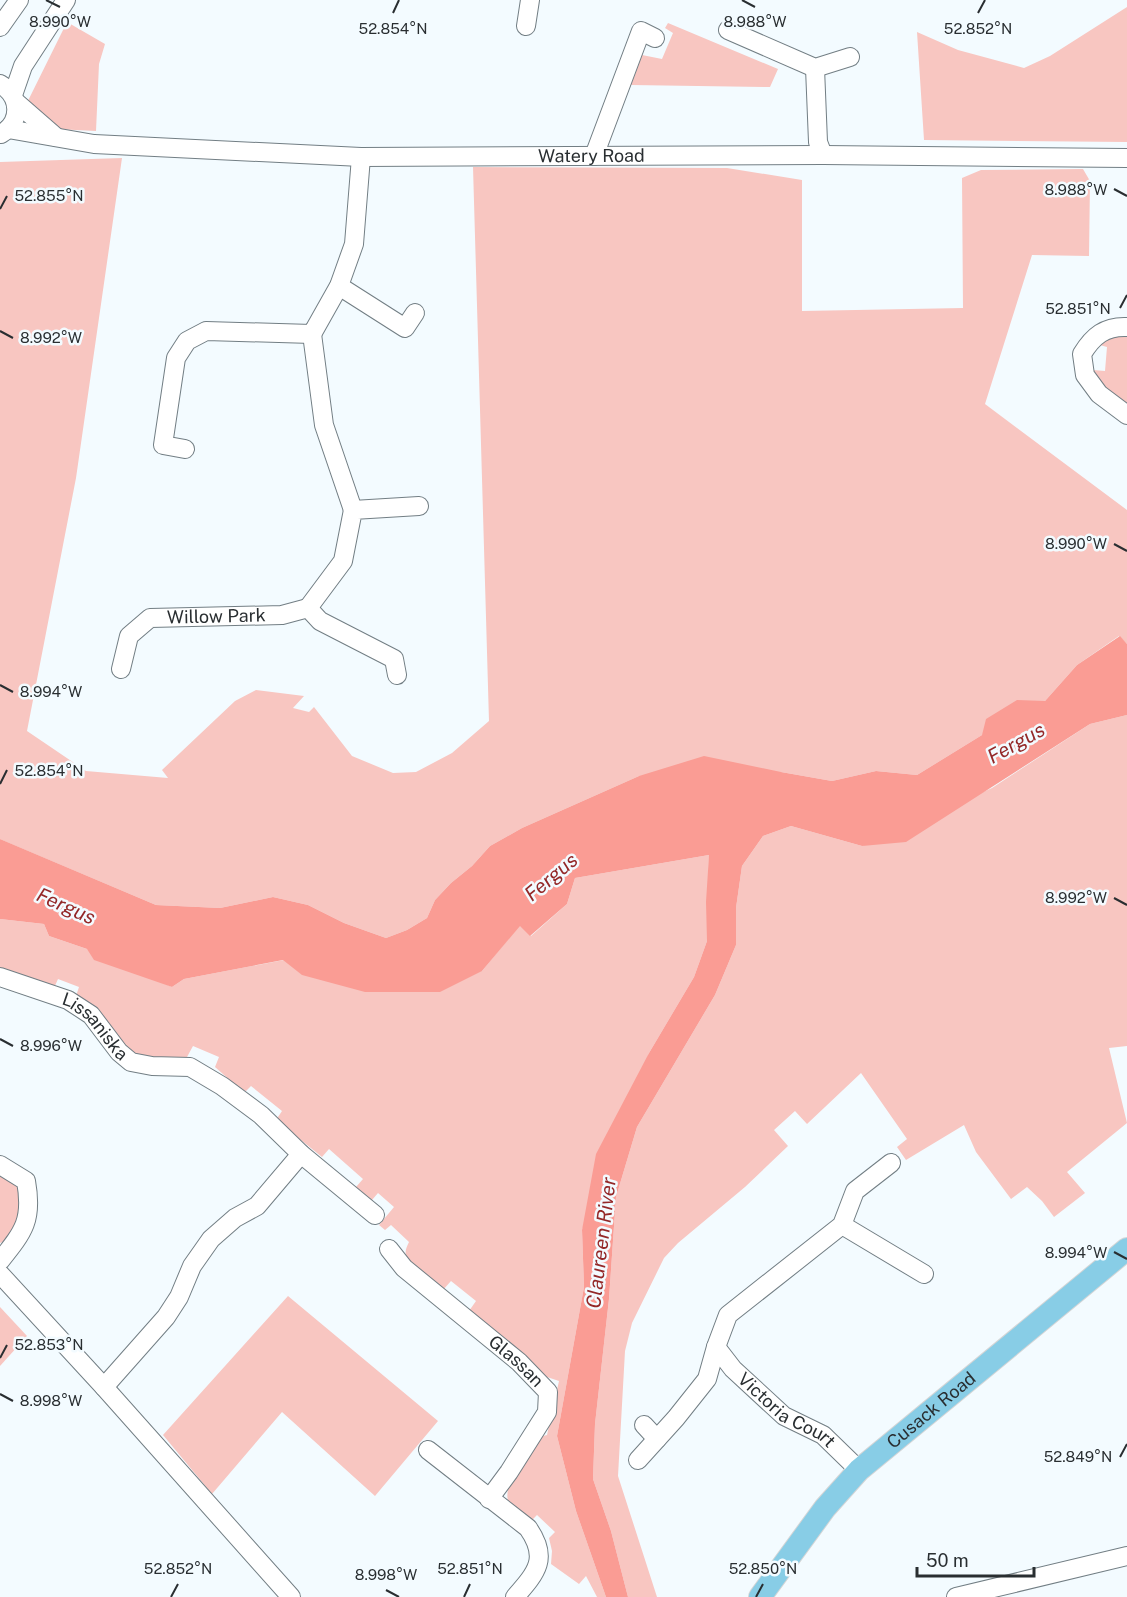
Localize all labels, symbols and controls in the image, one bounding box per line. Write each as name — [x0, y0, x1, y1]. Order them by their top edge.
text: 8.990°W — [29, 13, 91, 30]
text: 8.988°W — [724, 13, 786, 30]
text: 52.854°N — [359, 20, 427, 37]
text: 52.852°N — [944, 20, 1012, 37]
street label: Watery Road — [538, 145, 645, 166]
text: 8.988°W — [1045, 181, 1107, 198]
text: 52.855°N — [14, 187, 84, 204]
text: 52.851°N — [1045, 300, 1111, 317]
text: 8.992°W — [20, 329, 82, 346]
text: 8.990°W — [1045, 535, 1107, 552]
street label: Willow Park — [167, 604, 266, 628]
text: 8.994°W — [20, 683, 82, 700]
water label: Fergus — [983, 717, 1049, 769]
text: 52.854°N — [15, 762, 83, 779]
water label: Fergus — [520, 848, 583, 906]
water label: Fergus — [33, 882, 99, 930]
text: 8.992°W — [1045, 889, 1107, 906]
street label: Lissaniska — [60, 988, 132, 1065]
text: 8.996°W — [20, 1037, 82, 1054]
water label: Claureen River — [581, 1176, 621, 1310]
text: 8.994°W — [1045, 1244, 1107, 1261]
street label: Glassan — [485, 1331, 548, 1391]
text: 52.853°N — [15, 1336, 83, 1353]
street label: Cusack Road — [882, 1367, 980, 1453]
street label: Victoria Court — [734, 1368, 840, 1451]
text: 8.998°W — [20, 1392, 82, 1409]
text: 52.849°N — [1044, 1448, 1112, 1465]
scale bar — [917, 1540, 1034, 1578]
text: 50 m — [926, 1550, 969, 1571]
text: 52.852°N — [144, 1560, 212, 1577]
text: 52.851°N — [437, 1560, 503, 1577]
text: 52.850°N — [729, 1560, 797, 1577]
text: 8.998°W — [355, 1566, 417, 1583]

